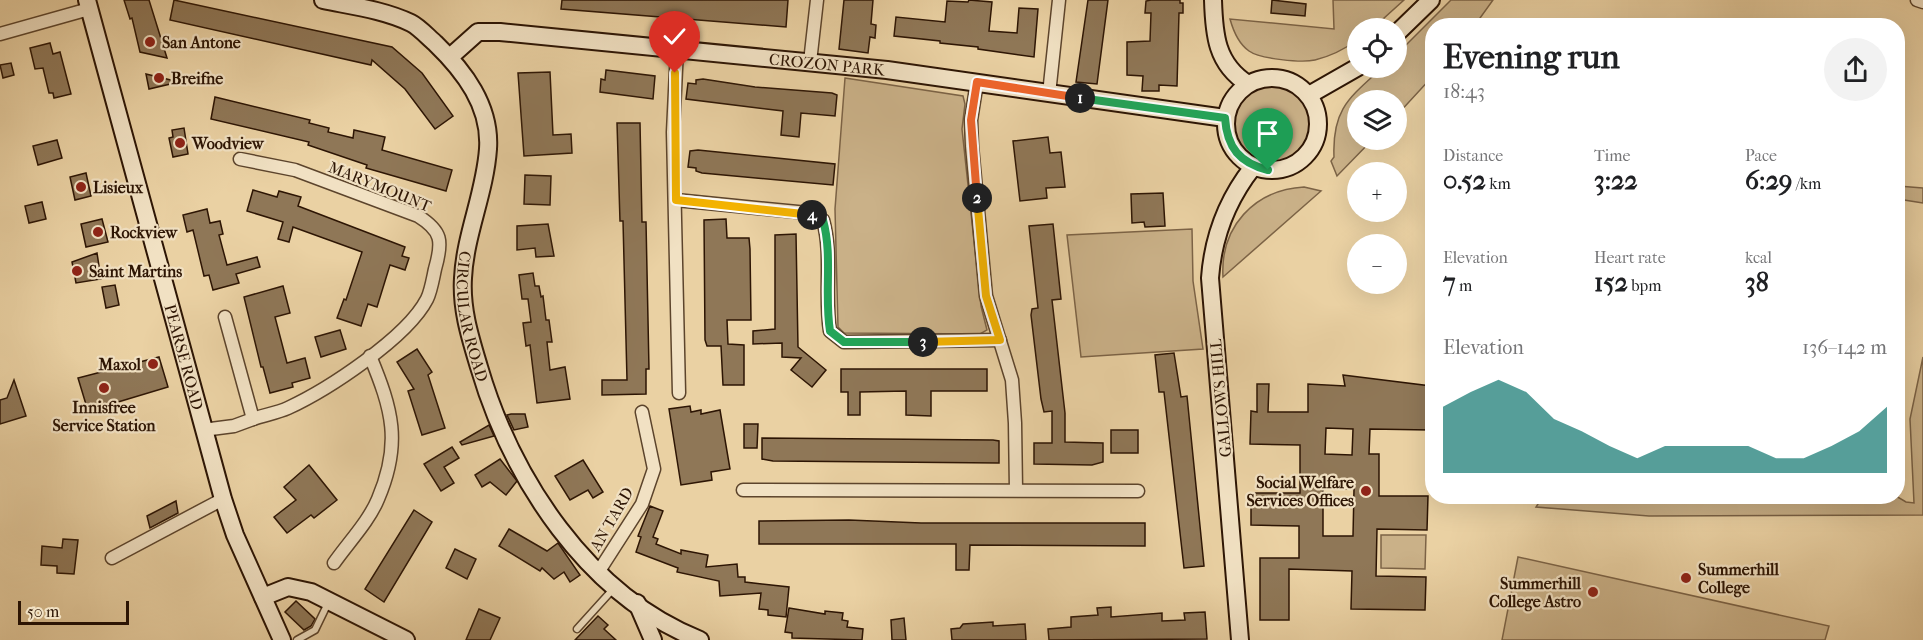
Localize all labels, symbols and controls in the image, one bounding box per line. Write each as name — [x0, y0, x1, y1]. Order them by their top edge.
pin — [649, 11, 700, 73]
map controls — [1347, 18, 1407, 294]
button: locate — [1347, 18, 1407, 78]
icon: check — [658, 20, 691, 53]
place label: San Antone — [162, 33, 241, 52]
marker: San Antone — [143, 35, 157, 49]
text: Evening run — [1443, 38, 1620, 77]
button: share — [1824, 38, 1887, 101]
street label: CROZON PARK — [768, 49, 887, 80]
place label: Breifne — [171, 69, 223, 88]
marker: Breifne — [152, 71, 166, 85]
text: 18:43 — [1443, 80, 1485, 103]
pin: 1 — [1065, 83, 1095, 113]
text: 1 — [1077, 88, 1083, 107]
button: layers — [1347, 90, 1407, 150]
pin — [1242, 108, 1293, 170]
icon: arrive — [1251, 117, 1284, 150]
place label: Woodview — [191, 134, 265, 153]
marker: Woodview — [173, 136, 187, 150]
text: Distance — [1443, 146, 1503, 165]
text: Time — [1594, 146, 1630, 165]
text: Pace — [1745, 146, 1777, 165]
street label: MARYMOUNT — [326, 157, 434, 216]
button: + — [1347, 162, 1407, 222]
text: 0.52 — [1443, 165, 1486, 196]
text: 3:22 — [1594, 165, 1638, 196]
text: 6:29 — [1745, 165, 1792, 196]
text: km — [1486, 174, 1511, 193]
text: /km — [1792, 174, 1821, 193]
place label: Lisieux — [93, 178, 144, 197]
marker: Lisieux — [74, 180, 88, 194]
pin: 2 — [962, 183, 992, 213]
text: 2 — [973, 188, 981, 207]
pin: 4 — [797, 200, 827, 230]
text: 4 — [807, 205, 817, 224]
place label: Rockview — [110, 223, 178, 242]
marker: Rockview — [91, 225, 105, 239]
button: − — [1347, 234, 1407, 294]
text: Elevation — [1443, 248, 1508, 267]
text: Heart rate — [1594, 248, 1666, 267]
text: kcal — [1745, 248, 1772, 267]
street label: CIRCULAR ROAD — [453, 250, 492, 384]
place label: Saint Martins — [89, 262, 182, 281]
marker: Saint Martins — [70, 264, 84, 278]
text: 7 — [1443, 267, 1456, 298]
text: 152 — [1594, 267, 1628, 298]
text: 38 — [1745, 267, 1769, 298]
text: m — [1456, 276, 1472, 295]
text: bpm — [1628, 276, 1662, 295]
street label: PEARSE ROAD — [160, 302, 207, 412]
pin: 3 — [908, 327, 938, 357]
text: 3 — [920, 332, 926, 351]
text: Elevation — [1443, 336, 1524, 359]
text: 136–142 m — [1802, 336, 1887, 359]
street label: GALLOWS HILL — [1206, 338, 1235, 458]
place label: Maxol — [98, 355, 142, 374]
marker: Maxol — [146, 357, 160, 371]
marker: Innisfree Service Station — [97, 381, 111, 395]
place label: Innisfree Service Station — [52, 398, 156, 435]
place label: Social Welfare Services Offices — [1247, 473, 1354, 510]
street label: AN TARD — [585, 484, 637, 555]
marker: Social Welfare Services Offices — [1359, 484, 1373, 498]
place label: Summerhill College — [1698, 560, 1780, 598]
marker: Summerhill College — [1679, 571, 1693, 585]
place label: Summerhill College Astro — [1489, 574, 1582, 612]
marker: Summerhill College Astro — [1586, 585, 1600, 599]
scale bar — [18, 598, 129, 626]
text: 50 m — [27, 602, 59, 621]

